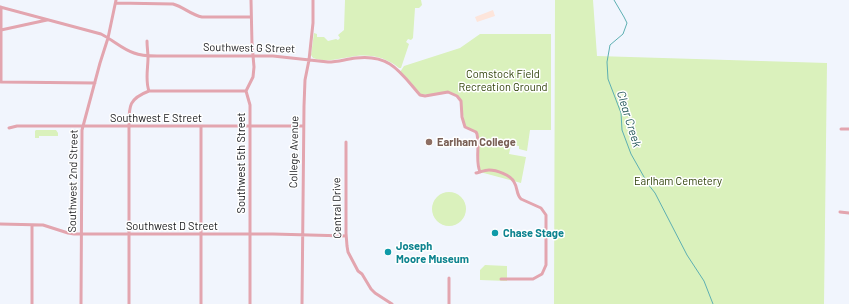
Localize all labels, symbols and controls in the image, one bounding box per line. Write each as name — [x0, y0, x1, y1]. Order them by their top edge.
street label: Southwest G Street — [203, 41, 295, 55]
park label: Comstock Field Recreation Ground — [459, 67, 547, 93]
water label: Clear Creek — [614, 89, 644, 149]
street label: Southwest E Street — [110, 111, 202, 125]
street label: Southwest 5th Street — [234, 113, 248, 213]
street label: College Avenue — [287, 116, 301, 188]
street label: Southwest 2nd Street — [66, 129, 80, 233]
place label: Earlham College — [437, 135, 516, 149]
marker: Earlham College — [424, 137, 434, 147]
park label: Earlham Cemetery — [634, 174, 722, 188]
street label: Central Drive — [330, 177, 344, 239]
street label: Southwest D Street — [126, 219, 218, 233]
place label: Chase Stage — [503, 226, 564, 240]
marker: Chase Stage — [490, 228, 500, 238]
place label: Joseph Moore Museum — [396, 239, 469, 265]
marker: Joseph Moore Museum — [383, 247, 393, 257]

